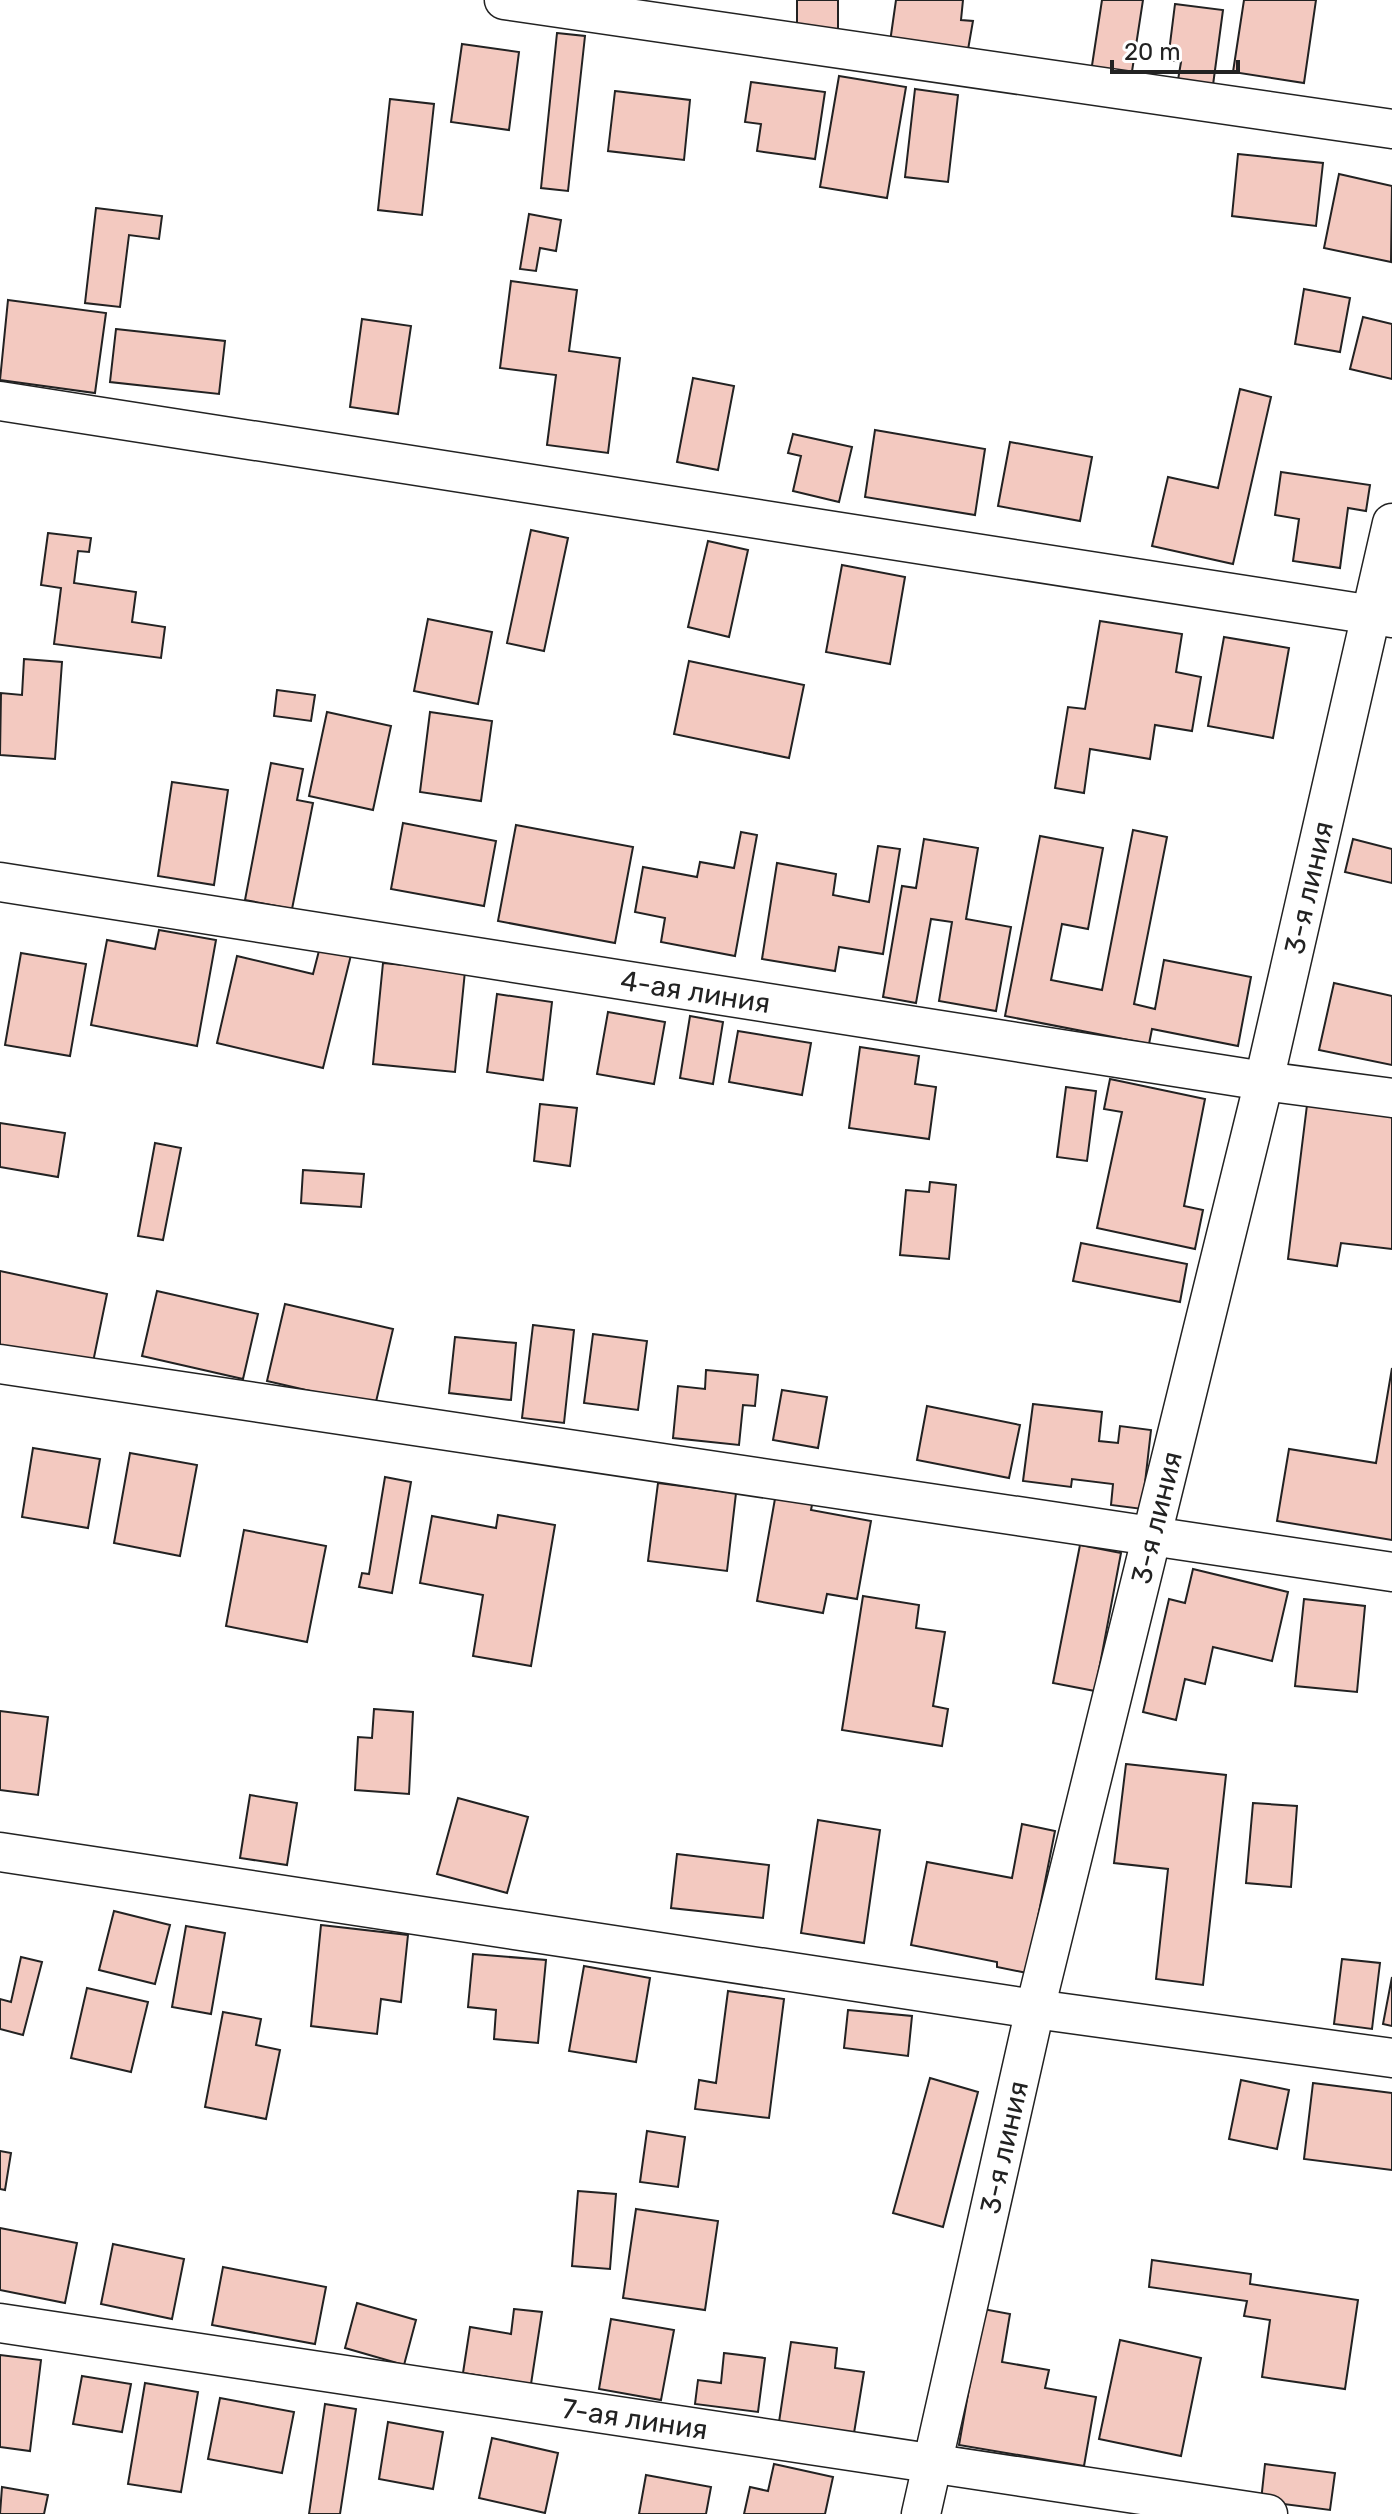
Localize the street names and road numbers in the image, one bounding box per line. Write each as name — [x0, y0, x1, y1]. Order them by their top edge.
street label: 3-я линия — [1277, 818, 1340, 957]
street label: 4-ая линия — [618, 963, 773, 1020]
street label: 3-я линия — [1124, 1448, 1189, 1587]
street label: 3-я линия — [973, 2078, 1035, 2217]
street label: 7-ая линия — [560, 2391, 710, 2446]

